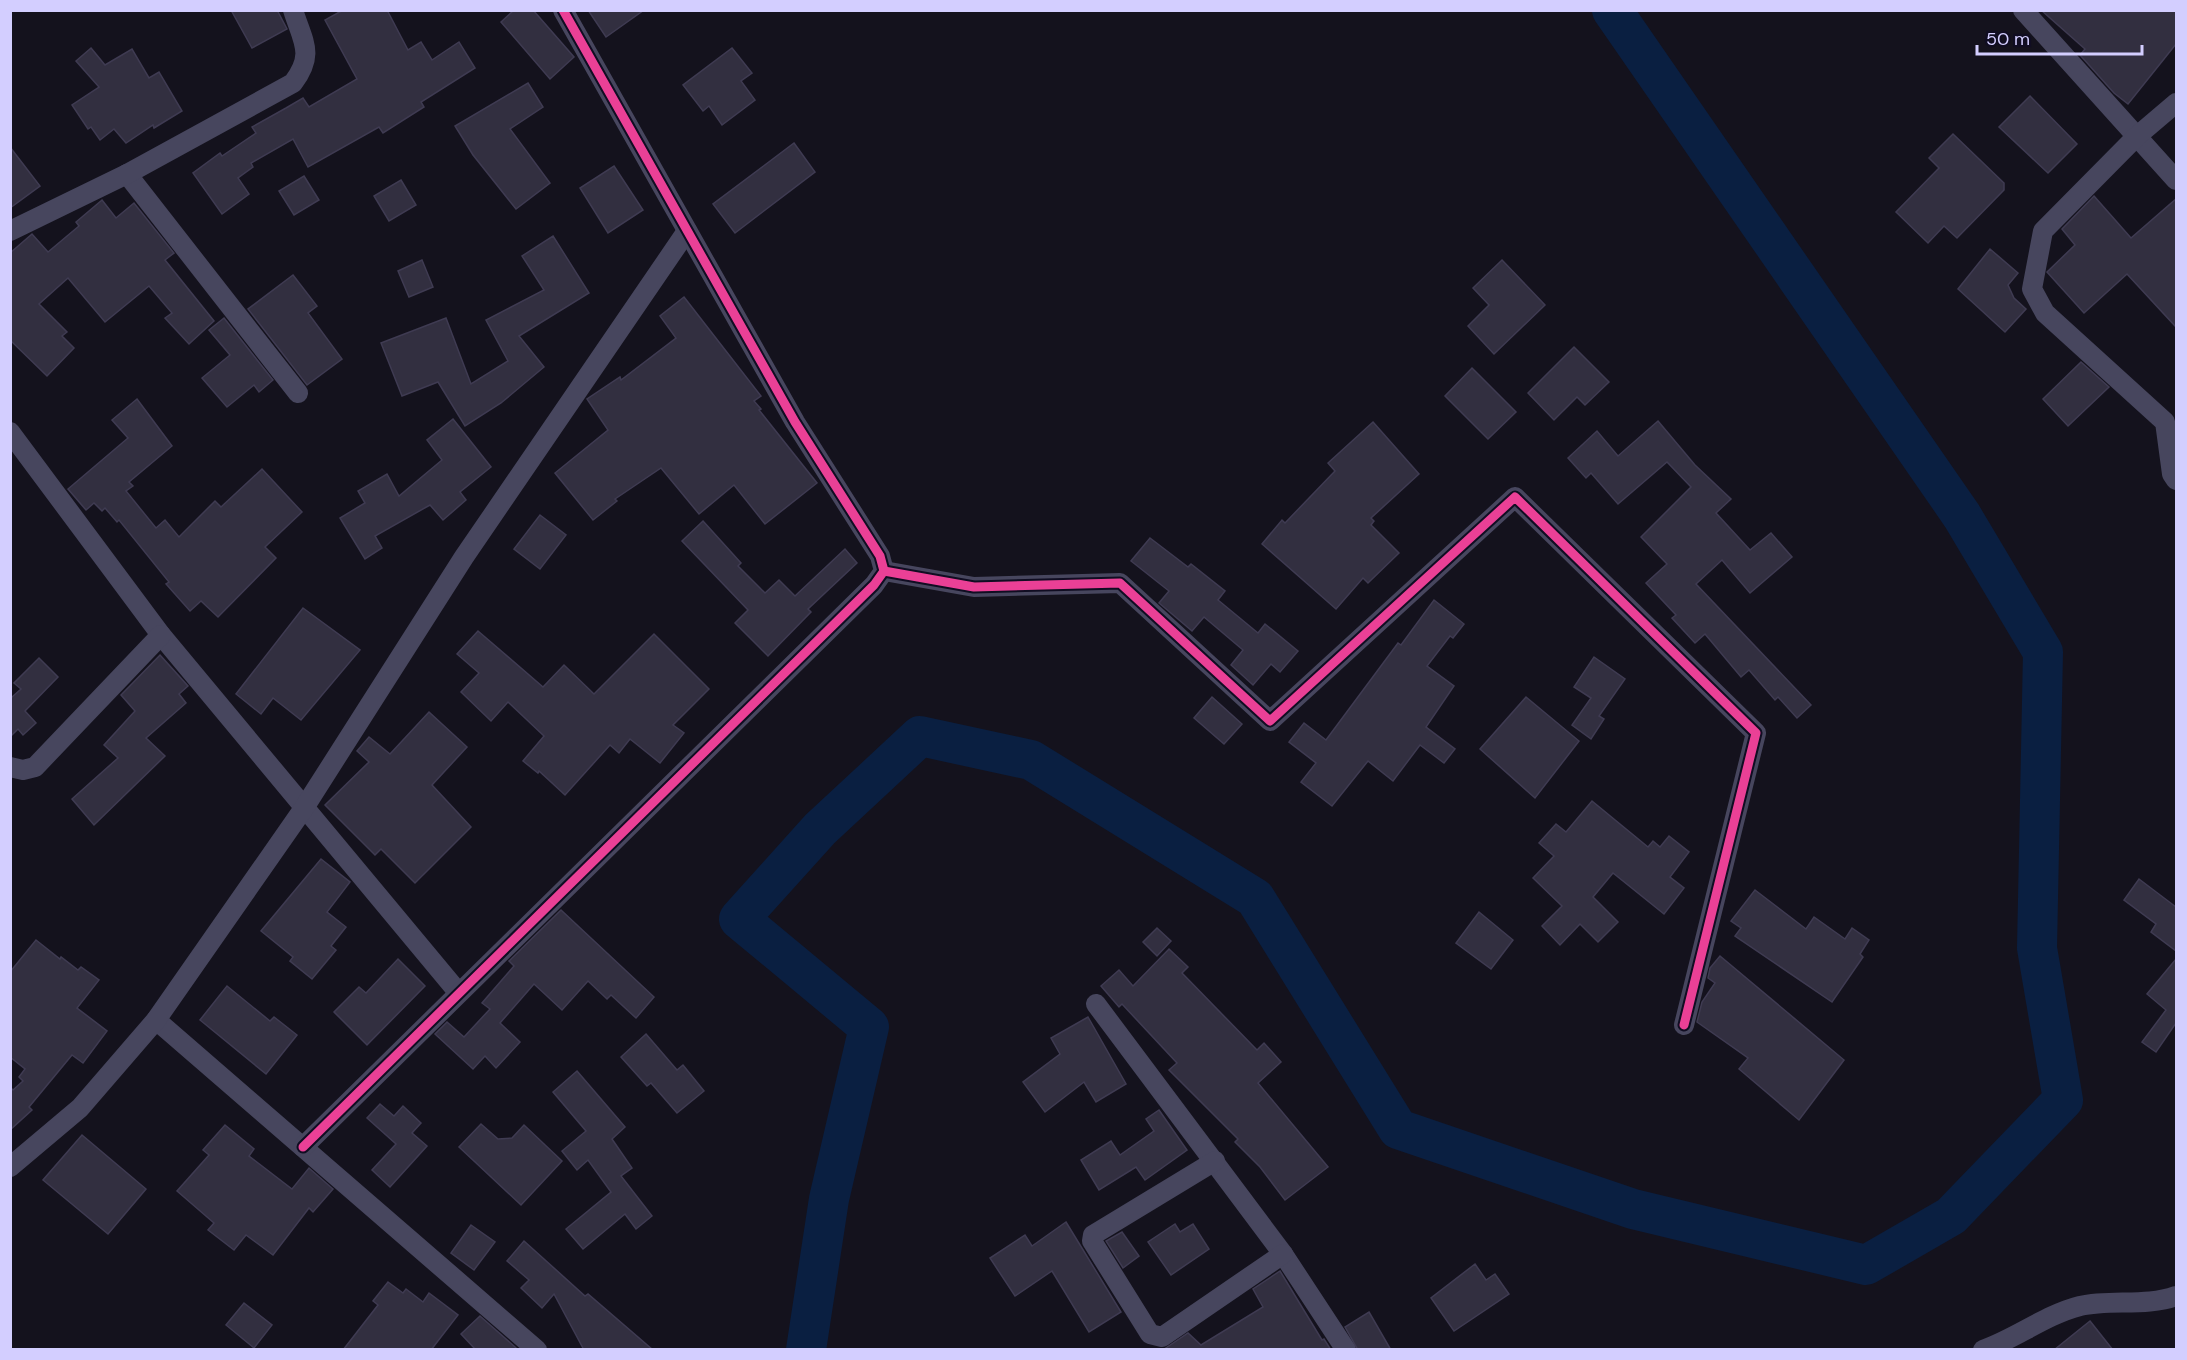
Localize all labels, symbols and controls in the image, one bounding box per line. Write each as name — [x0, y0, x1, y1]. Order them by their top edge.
scale bar — [1977, 18, 2142, 56]
text: 50 m — [1986, 27, 2030, 51]

